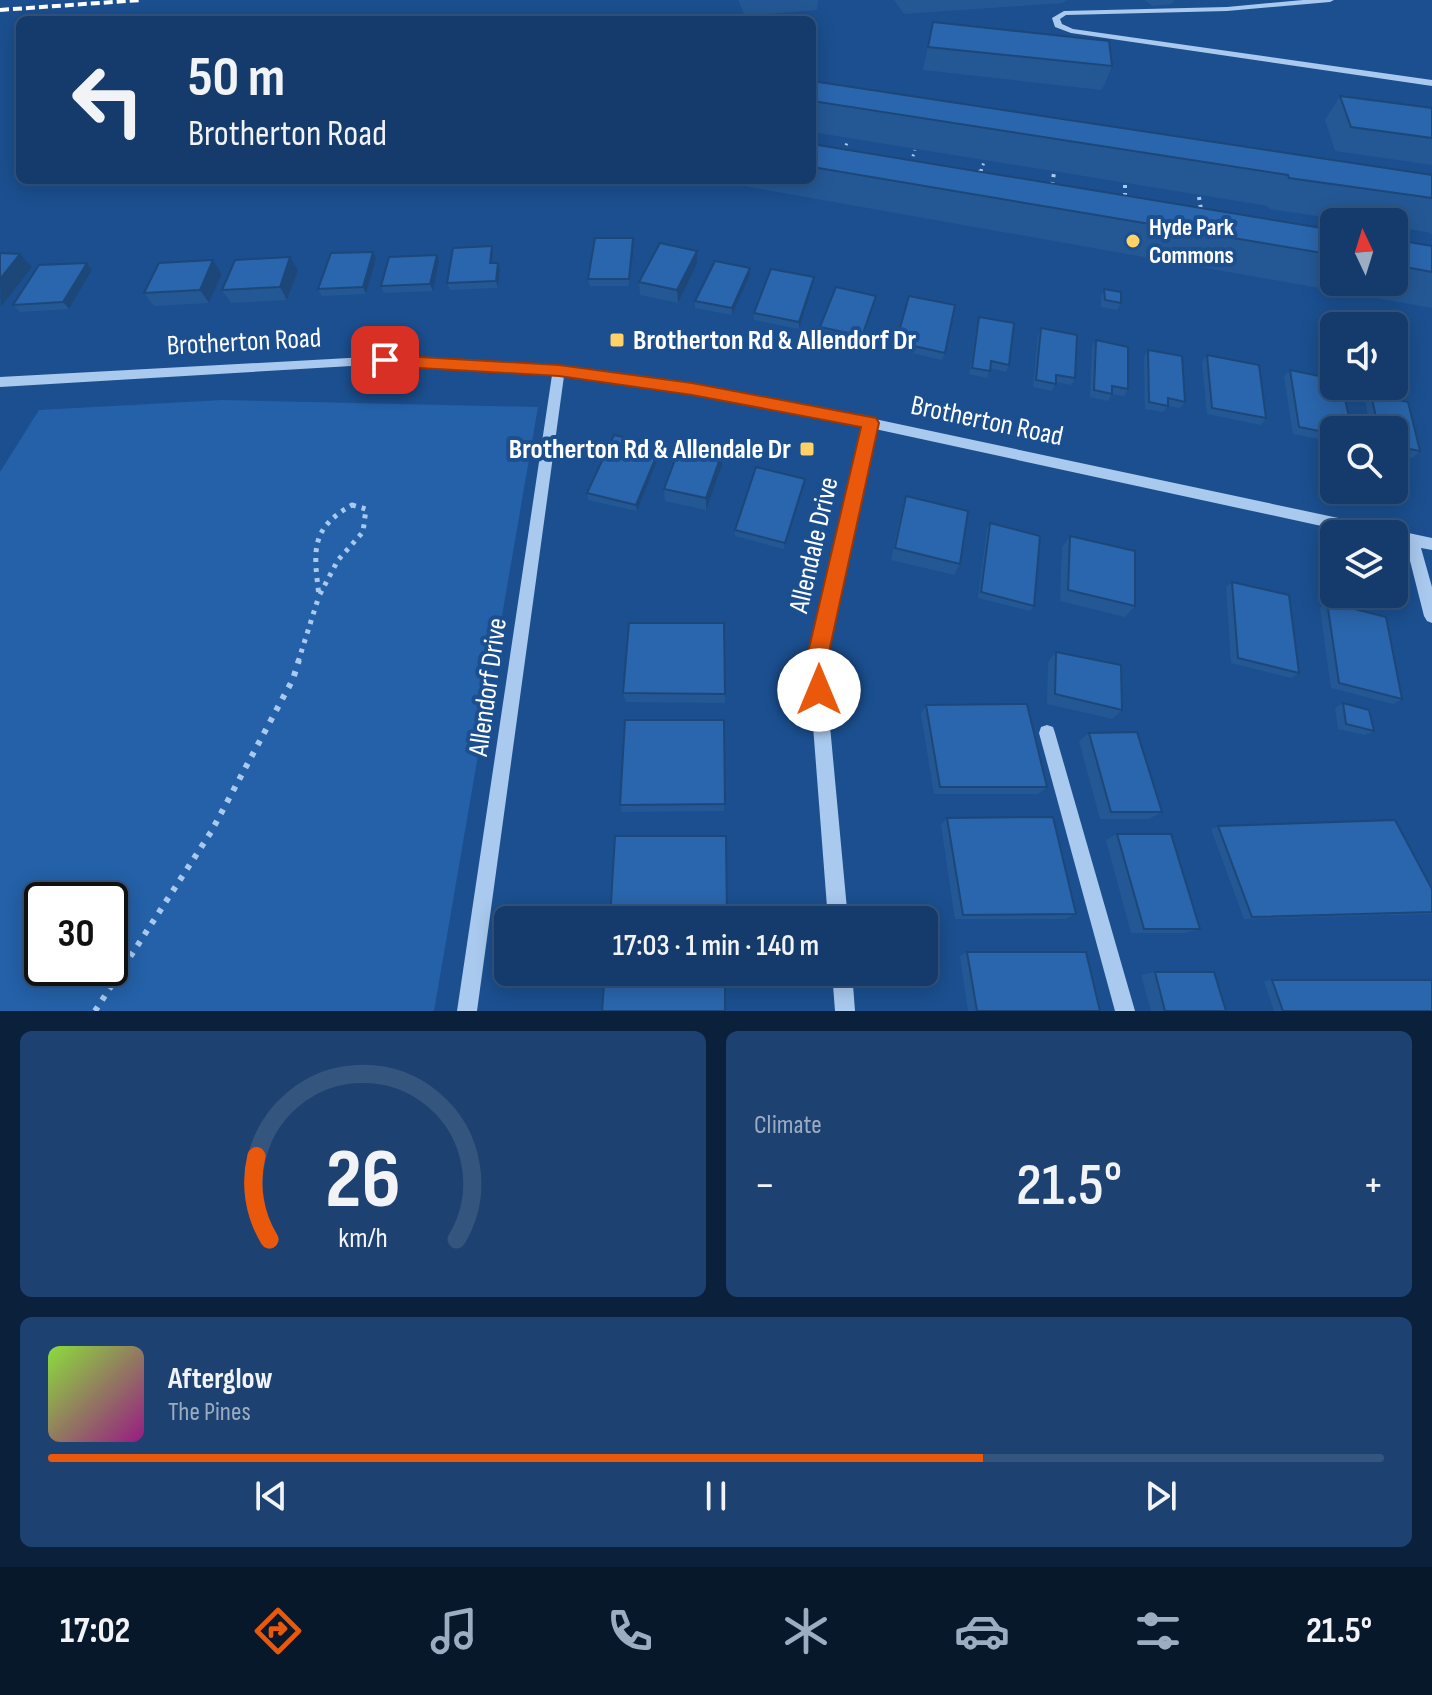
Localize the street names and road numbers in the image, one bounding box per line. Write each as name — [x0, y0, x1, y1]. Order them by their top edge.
street label: Brotherton Road — [166, 321, 322, 363]
street label: Brotherton Road — [908, 389, 1066, 453]
street label: Allendale Drive — [782, 474, 846, 617]
street label: Allendorf Drive — [462, 616, 514, 759]

